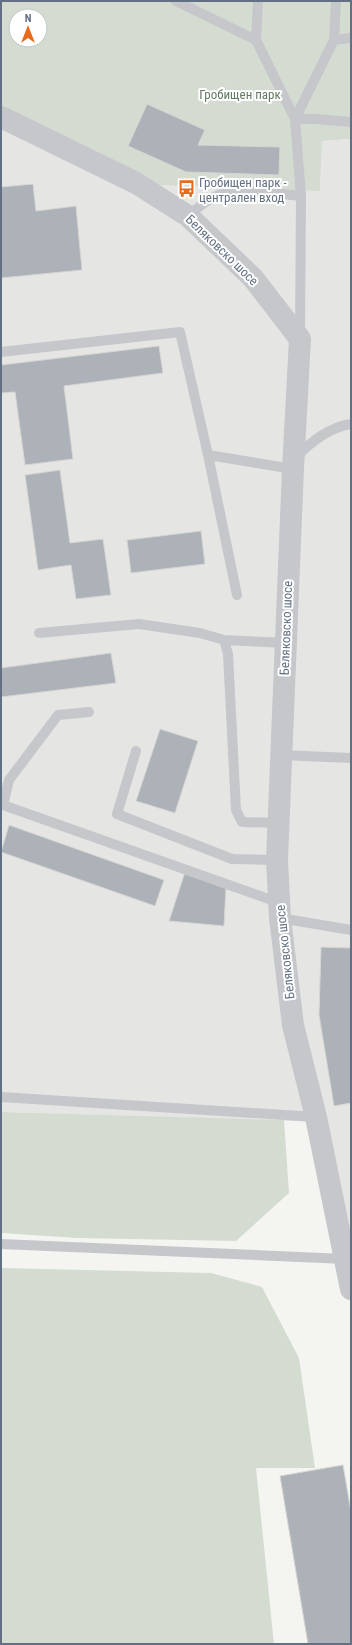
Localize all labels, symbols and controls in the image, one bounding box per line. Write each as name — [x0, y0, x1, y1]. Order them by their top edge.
north arrow — [8, 8, 48, 48]
text: N — [25, 12, 32, 25]
park label: Гробищен парк — [199, 87, 281, 102]
place label: Гробищен парк - централен вход — [199, 175, 287, 205]
bus stop icon: Гробищен парк - централен вход — [176, 179, 196, 199]
street label: Беляковско шосе — [183, 212, 261, 288]
street label: Беляковско шосе — [277, 580, 295, 676]
street label: Беляковско шосе — [273, 904, 297, 1000]

